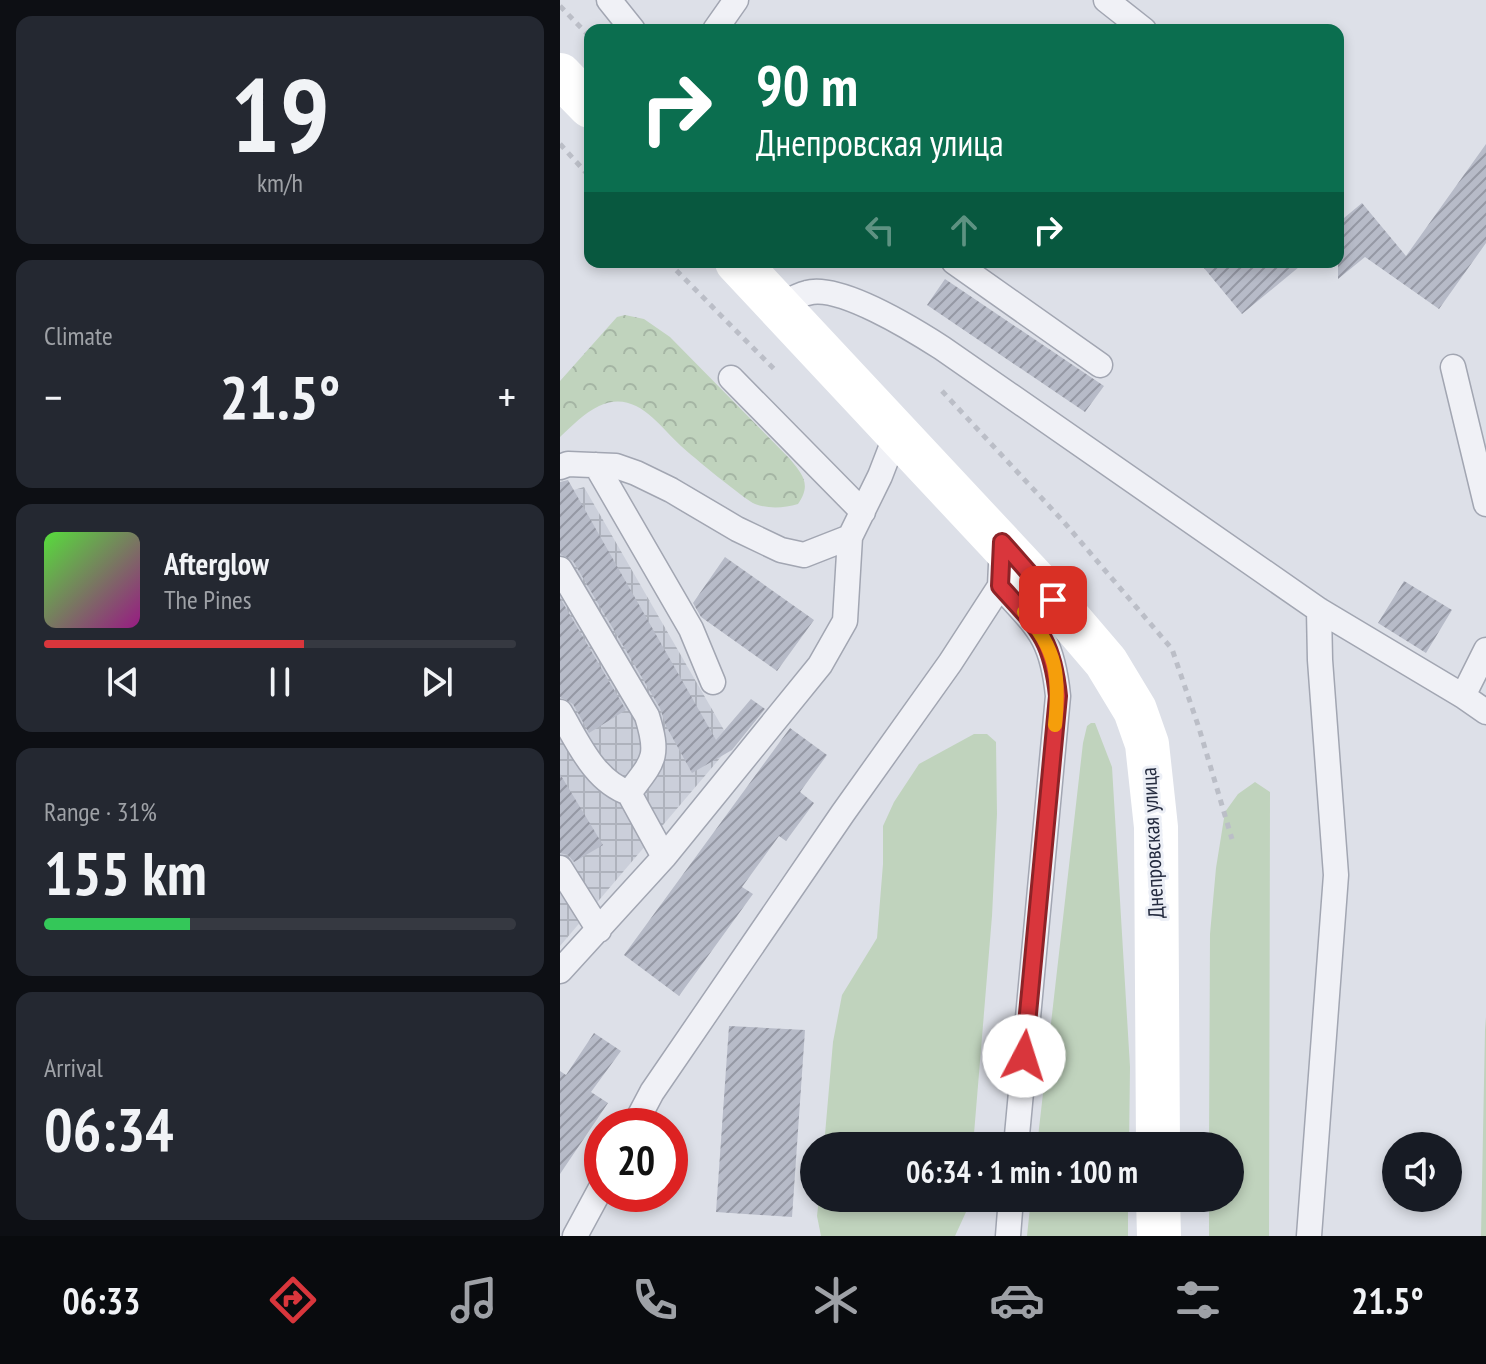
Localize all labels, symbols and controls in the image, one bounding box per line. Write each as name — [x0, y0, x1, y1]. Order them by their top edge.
text: 19 — [230, 46, 330, 181]
text: 90 m — [756, 49, 858, 121]
icon: right — [624, 56, 728, 160]
text: Днепровская улица — [756, 119, 1004, 166]
text: km/h — [257, 166, 303, 199]
icon: left — [858, 208, 902, 252]
icon: ahead — [942, 208, 986, 252]
icon: right — [1026, 208, 1070, 252]
text: Climate — [44, 319, 113, 352]
text: 21.5° — [220, 358, 340, 436]
text: − — [44, 368, 62, 425]
text: + — [498, 368, 516, 425]
text: Afterglow — [164, 544, 269, 583]
pin — [1019, 566, 1087, 634]
icon: arrive — [1031, 578, 1075, 622]
text: The Pines — [164, 583, 252, 616]
icon: previous — [101, 660, 145, 704]
icon: pause — [258, 660, 302, 704]
icon: next — [415, 660, 459, 704]
street label: Днепровская улица — [1134, 767, 1170, 919]
text: Range · 31% — [44, 795, 157, 828]
text: 155 km — [44, 834, 207, 912]
position arrow — [982, 1014, 1066, 1098]
text: Arrival — [44, 1051, 103, 1084]
text: 06:34 — [44, 1090, 174, 1168]
speed limit sign: 20 — [584, 1108, 688, 1212]
map controls — [1382, 1132, 1462, 1212]
button: sound — [1382, 1132, 1462, 1212]
text: 06:34 · 1 min · 100 m — [906, 1152, 1138, 1191]
icon: directions — [265, 1272, 321, 1328]
icon: music — [446, 1272, 502, 1328]
icon: phone — [627, 1272, 683, 1328]
icon: climate — [808, 1272, 864, 1328]
icon: car — [989, 1272, 1045, 1328]
icon: filters — [1170, 1272, 1226, 1328]
text: 06:33 — [62, 1277, 140, 1324]
text: 21.5° — [1351, 1277, 1424, 1324]

